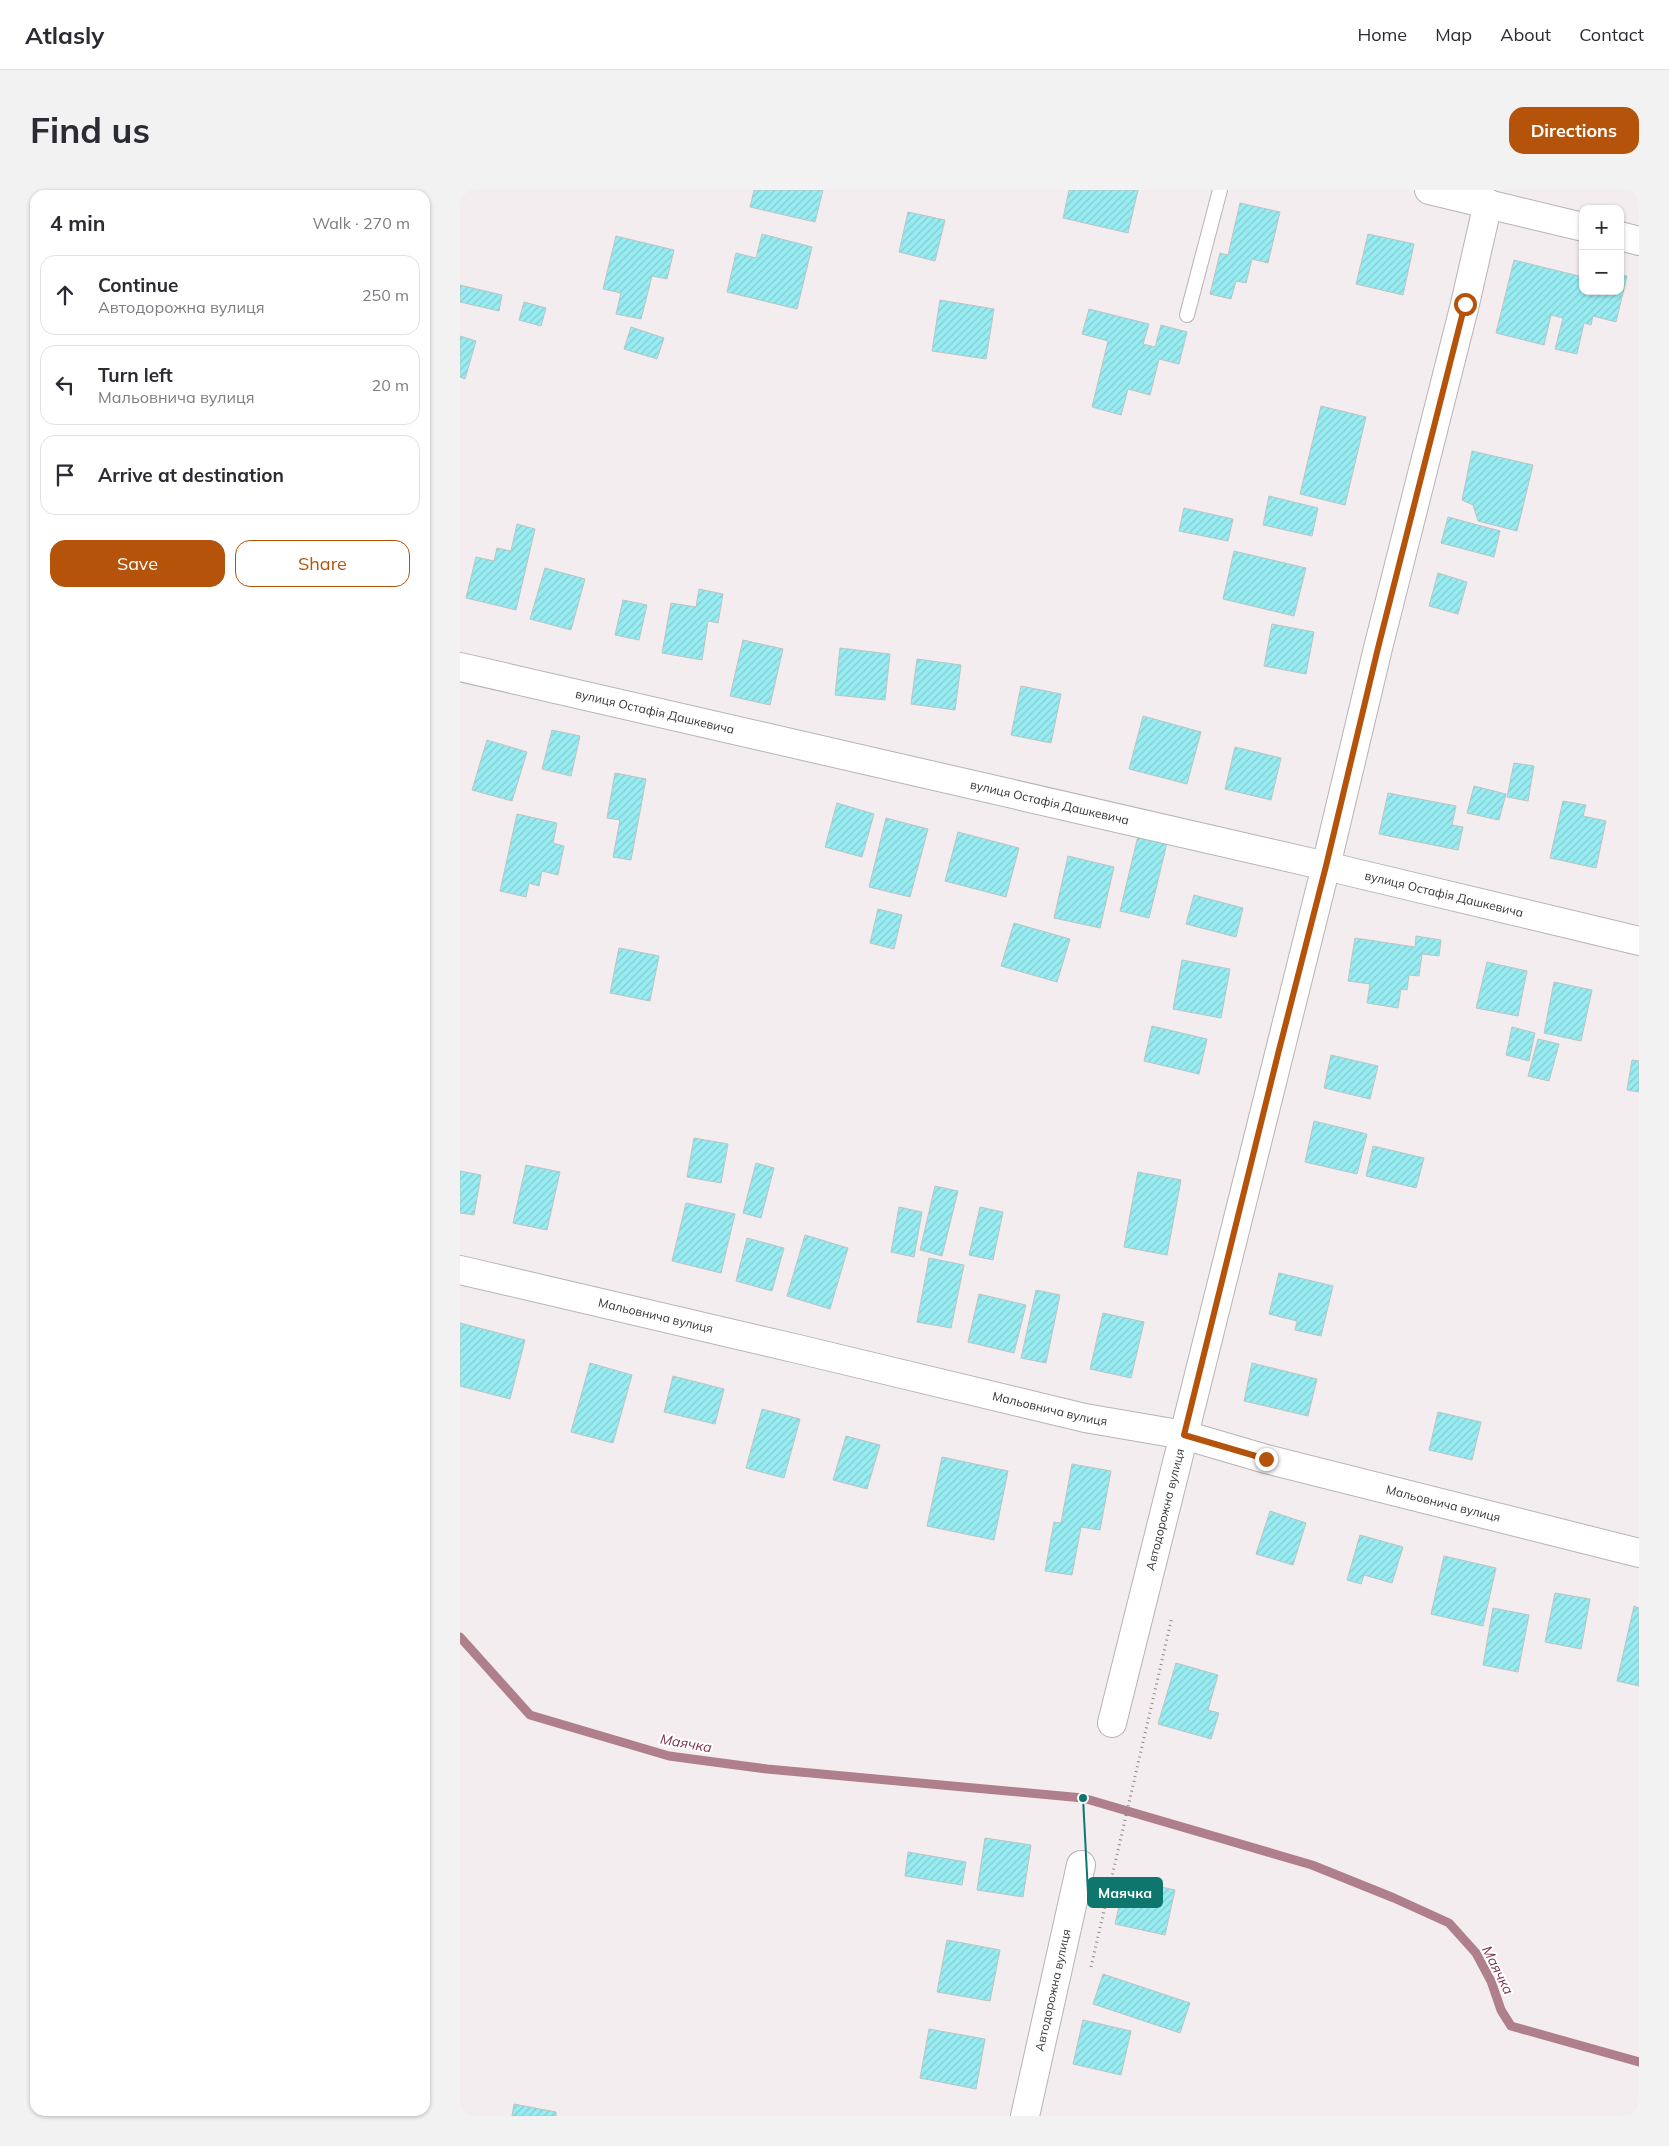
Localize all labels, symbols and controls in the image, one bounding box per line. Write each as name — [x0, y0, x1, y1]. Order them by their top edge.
text: Atlasly — [25, 20, 104, 50]
text: Home — [1357, 23, 1407, 46]
text: Map — [1435, 23, 1472, 46]
text: About — [1500, 23, 1551, 46]
text: Contact — [1579, 23, 1644, 46]
button: Directions — [1509, 107, 1639, 154]
text: Find us — [30, 108, 150, 152]
map controls — [1579, 205, 1624, 295]
button: + — [1579, 205, 1624, 250]
text: 4 min — [50, 210, 105, 236]
text: Walk · 270 m — [312, 213, 410, 233]
button: − — [1579, 250, 1624, 295]
text: Continue — [98, 273, 178, 297]
icon: ahead — [51, 281, 79, 309]
text: 250 m — [362, 285, 409, 305]
route start — [1454, 293, 1477, 316]
text: Автодорожна вулиця — [98, 297, 264, 317]
text: Turn left — [98, 363, 173, 387]
icon: left — [51, 371, 79, 399]
text: 20 m — [372, 375, 409, 395]
text: Мальовнича вулиця — [98, 387, 255, 407]
icon: arrive — [51, 461, 79, 489]
text: Arrive at destination — [98, 463, 284, 487]
button: Save — [50, 540, 225, 587]
button: Share — [235, 540, 410, 587]
street label: вулиця Остафія Дашкевича — [574, 686, 736, 737]
street label: вулиця Остафія Дашкевича — [969, 776, 1131, 828]
street label: вулиця Остафія Дашкевича — [1363, 868, 1525, 920]
street label: Мальовнича вулиця — [597, 1295, 715, 1336]
street label: Мальовнича вулиця — [991, 1388, 1108, 1429]
street label: Автодорожна вулиця — [1142, 1447, 1187, 1572]
route end — [1255, 1448, 1278, 1471]
street label: Мальовнича вулиця — [1385, 1482, 1502, 1525]
water label: Маячка — [659, 1730, 714, 1756]
callout: Маячка — [1088, 1878, 1162, 1907]
text: Маячка — [1098, 1884, 1152, 1902]
street label: Автодорожна вулиця — [1032, 1927, 1074, 2053]
water label: Маячка — [1478, 1943, 1518, 1998]

